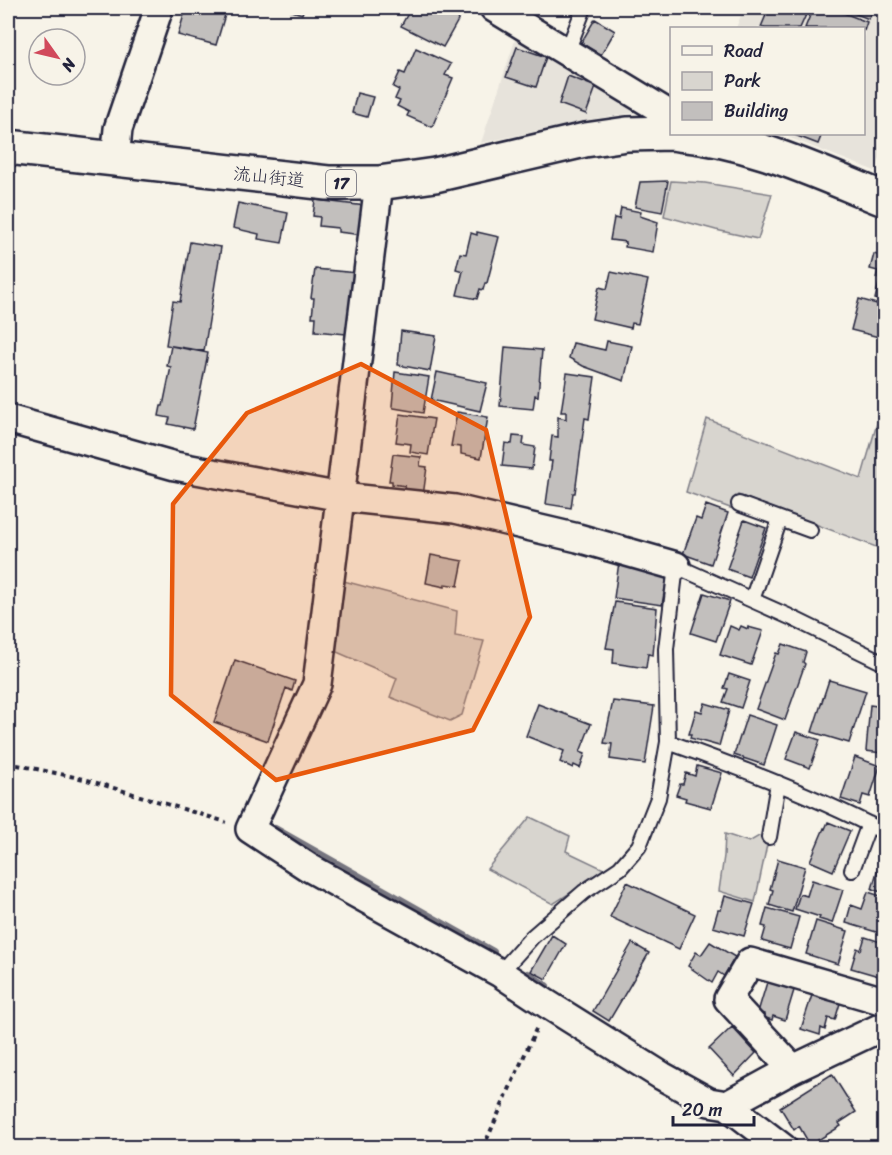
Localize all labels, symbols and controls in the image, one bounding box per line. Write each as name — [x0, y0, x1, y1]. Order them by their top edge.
north arrow — [27, 27, 87, 87]
legend — [670, 27, 865, 135]
text: Road — [724, 35, 764, 67]
text: N — [53, 52, 85, 79]
text: Park — [724, 65, 761, 97]
text: Building — [724, 95, 788, 127]
street label: 流山街道 — [232, 157, 306, 197]
road number: 17 — [326, 170, 356, 196]
scale bar — [673, 1089, 754, 1127]
text: 20 m — [682, 1094, 722, 1126]

